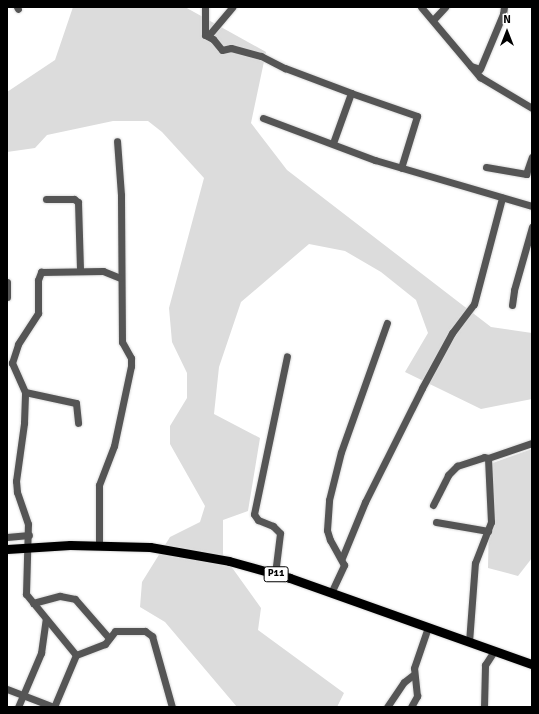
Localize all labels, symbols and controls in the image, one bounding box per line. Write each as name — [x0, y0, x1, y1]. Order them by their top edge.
north arrow — [487, 12, 527, 52]
text: N — [503, 13, 511, 26]
road number: P11 — [263, 566, 289, 582]

